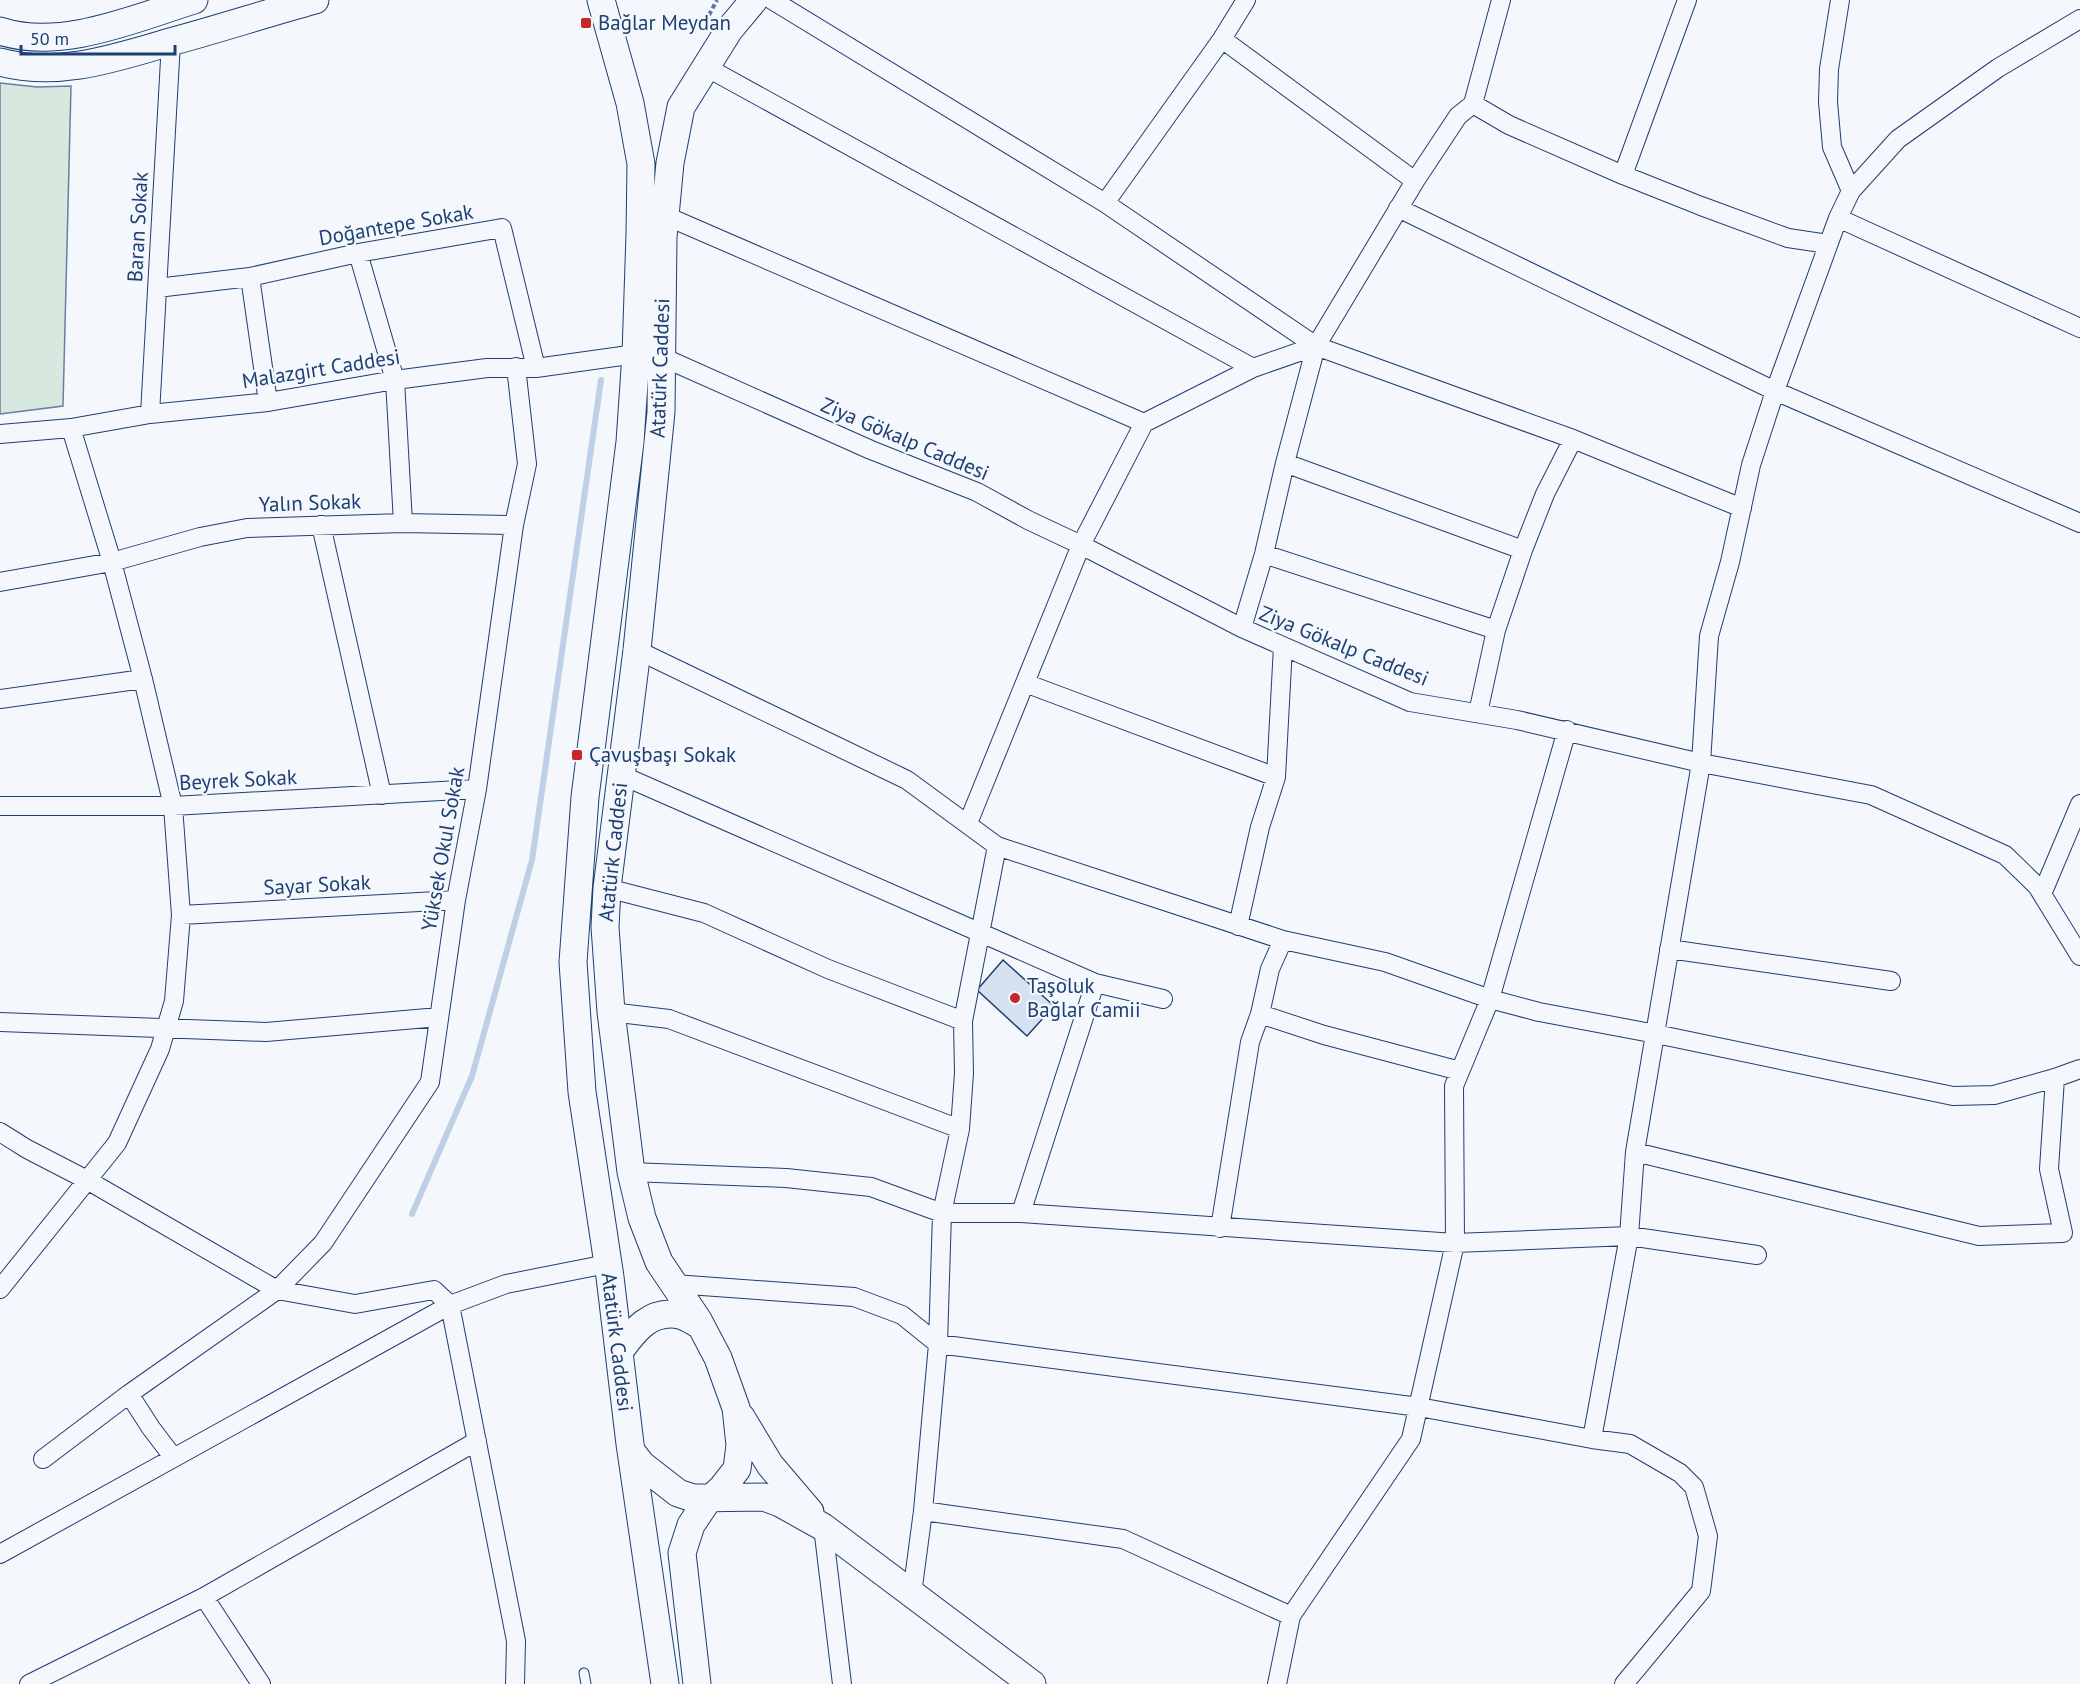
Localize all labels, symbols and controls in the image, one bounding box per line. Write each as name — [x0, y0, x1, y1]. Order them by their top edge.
place label: Bağlar Meydan — [598, 9, 731, 36]
marker: Bağlar Meydan — [579, 16, 593, 30]
scale bar — [21, 18, 176, 56]
text: 50 m — [30, 27, 69, 50]
street label: Baran Sokak — [121, 171, 154, 283]
street label: Doğantepe Sokak — [317, 198, 475, 251]
street label: Atatürk Caddesi — [644, 298, 675, 438]
street label: Malazgirt Caddesi — [240, 343, 402, 394]
street label: Ziya Gökalp Caddesi — [817, 391, 993, 486]
street label: Yalın Sokak — [258, 487, 362, 518]
street label: Ziya Gökalp Caddesi — [1256, 599, 1433, 692]
place label: Çavuşbaşı Sokak — [589, 741, 736, 768]
marker: Çavuşbaşı Sokak — [570, 748, 584, 762]
street label: Beyrek Sokak — [178, 763, 298, 796]
street label: Yüksek Okul Sokak — [415, 764, 470, 933]
street label: Atatürk Caddesi — [592, 781, 633, 923]
street label: Sayar Sokak — [263, 868, 371, 901]
place label: Taşoluk Bağlar Camii — [1027, 972, 1141, 1023]
marker: Taşoluk Bağlar Camii — [1008, 991, 1022, 1005]
street label: Atatürk Caddesi — [596, 1271, 639, 1413]

